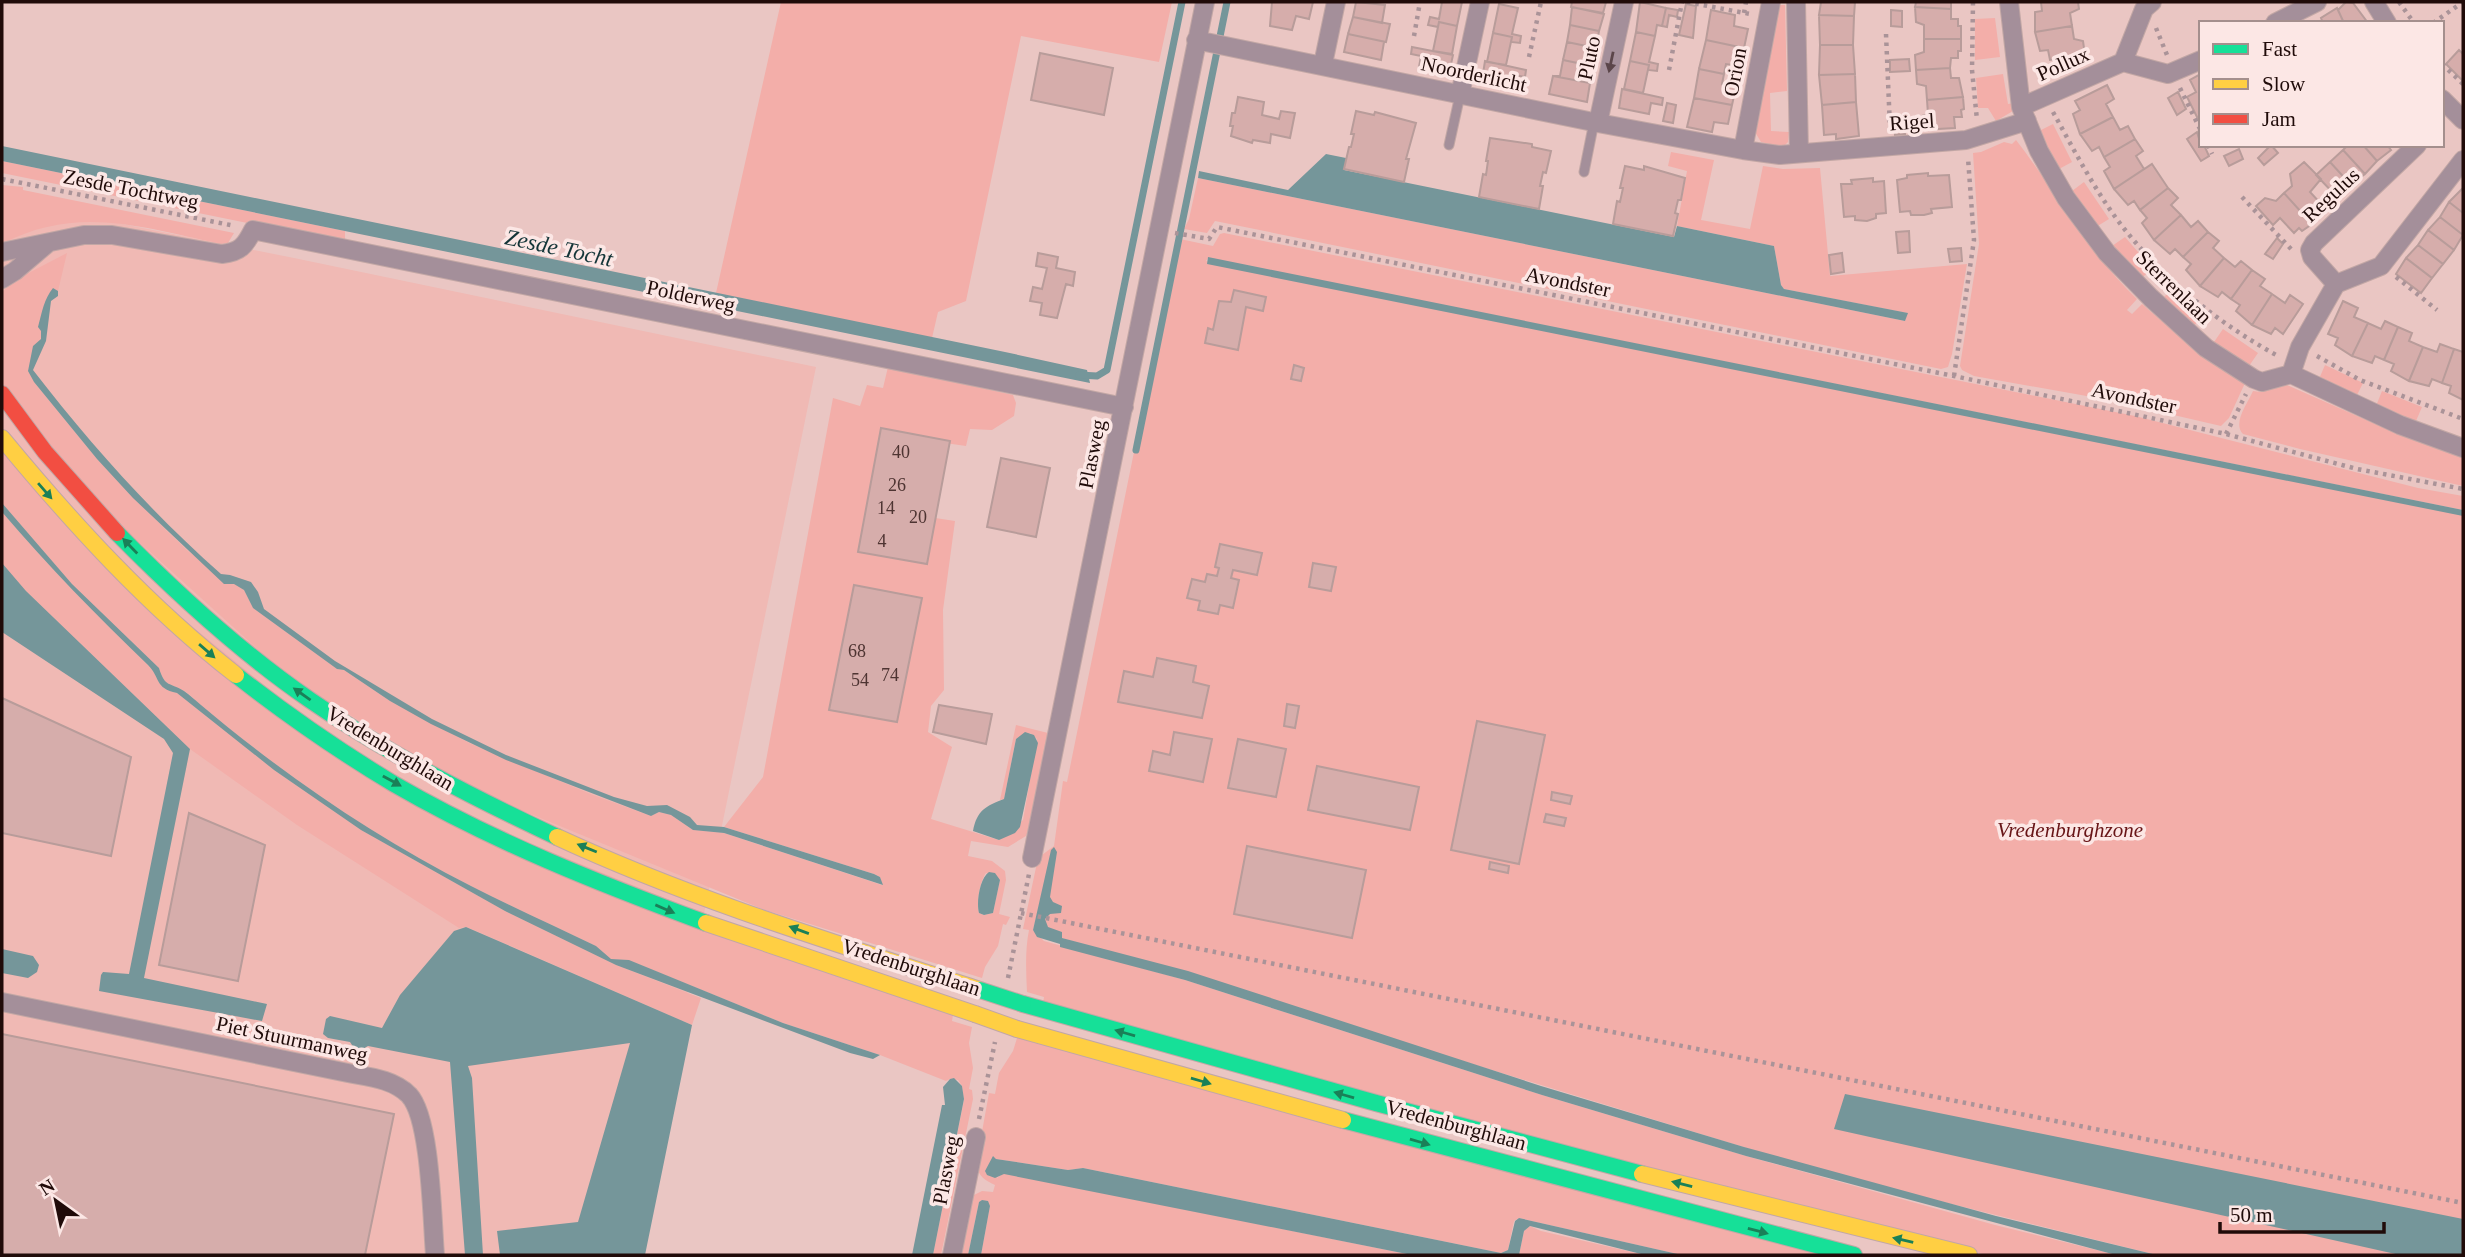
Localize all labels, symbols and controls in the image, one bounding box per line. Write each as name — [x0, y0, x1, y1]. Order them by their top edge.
legend — [2199, 21, 2444, 147]
street label: Pluto — [1573, 34, 1605, 82]
text: Fast — [2262, 37, 2297, 61]
street label: Pollux — [2033, 42, 2093, 86]
street label: Orion — [1719, 45, 1752, 98]
street label: Noorderlicht — [1419, 51, 1529, 97]
one-way arrow — [1605, 51, 1616, 73]
text: Slow — [2262, 72, 2306, 96]
text: Jam — [2262, 107, 2296, 131]
street label: Rigel — [1888, 108, 1936, 136]
street label: Regulus — [2298, 163, 2364, 227]
street label: Zesde Tochtweg — [61, 164, 201, 214]
water label: Zesde Tocht — [503, 224, 616, 272]
street label: Sterrenlaan — [2131, 245, 2217, 329]
street label: Avondster — [1524, 262, 1612, 302]
street label: Polderweg — [645, 275, 738, 317]
street label: Avondster — [2089, 377, 2179, 419]
street label: Plasweg — [1074, 417, 1111, 491]
house number: 40 — [892, 442, 910, 462]
house number: 26 — [888, 475, 906, 495]
one-way arrow — [37, 482, 53, 500]
house number: 14 — [877, 498, 895, 518]
house number: 20 — [909, 507, 927, 527]
house number: 4 — [878, 531, 887, 551]
one-way arrow — [121, 537, 138, 554]
house number: 68 — [848, 641, 866, 661]
one-way arrow — [198, 643, 215, 658]
house number: 74 — [881, 665, 899, 685]
house number: 54 — [851, 670, 869, 690]
one-way arrow — [293, 687, 311, 701]
street label: Vredenburghlaan — [322, 701, 458, 796]
one-way arrow — [383, 775, 402, 787]
park label: Vredenburghzone — [1997, 818, 2143, 842]
one-way arrow — [577, 843, 598, 854]
one-way arrow — [654, 903, 675, 914]
one-way arrow — [789, 924, 810, 935]
street label: Vredenburghlaan — [839, 933, 984, 1001]
street label: Piet Stuurmanweg — [214, 1011, 371, 1067]
one-way arrow — [1114, 1027, 1136, 1038]
one-way arrow — [1191, 1076, 1212, 1086]
one-way arrow — [1333, 1089, 1354, 1099]
street label: Vredenburghlaan — [1383, 1095, 1529, 1155]
street label: Plasweg — [928, 1133, 965, 1207]
one-way arrow — [1409, 1137, 1431, 1148]
north arrow — [21, 1166, 91, 1236]
text: N — [36, 1174, 59, 1200]
one-way arrow — [1671, 1178, 1693, 1189]
scale bar — [2220, 1190, 2384, 1234]
text: 50 m — [2230, 1203, 2273, 1227]
one-way arrow — [1747, 1226, 1769, 1237]
one-way arrow — [1892, 1234, 1914, 1245]

